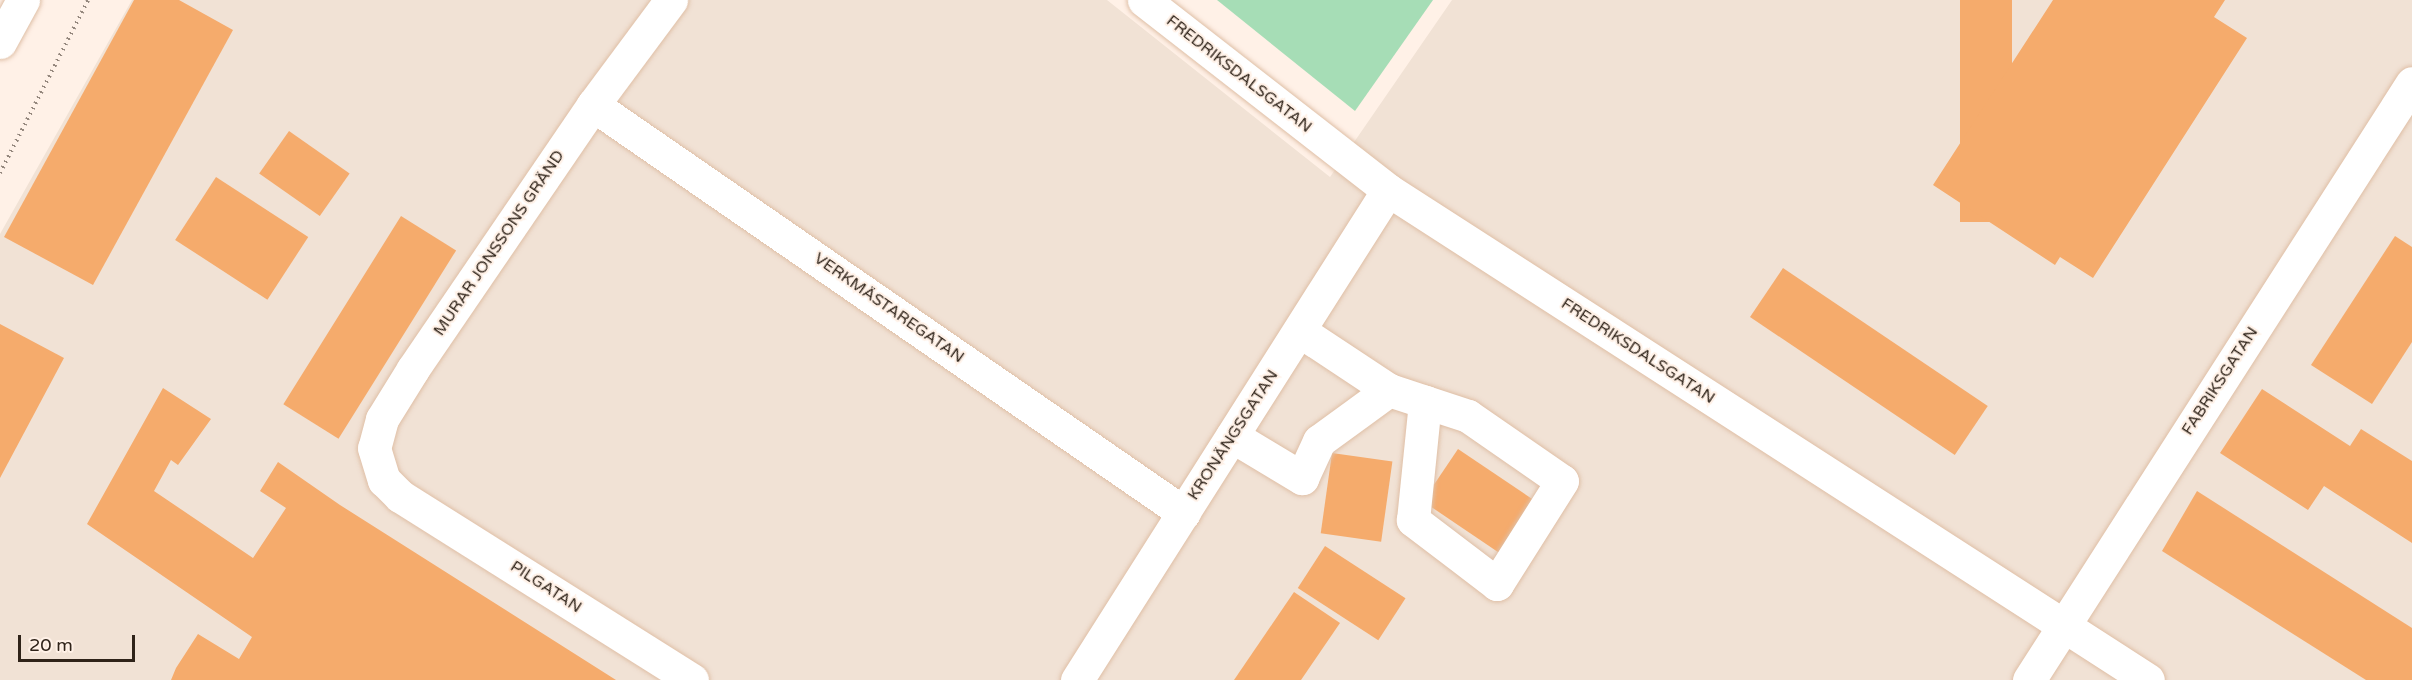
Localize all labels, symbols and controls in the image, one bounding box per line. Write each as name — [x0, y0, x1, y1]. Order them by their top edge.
street label: FREDRIKSDALSGATAN — [1162, 11, 1316, 137]
street label: MURAR JONSSONS GRÄND — [430, 147, 568, 339]
street label: VERKMÄSTAREGATAN — [810, 249, 968, 367]
street label: FREDRIKSDALSGATAN — [1558, 294, 1718, 408]
street label: FABRIKSGATAN — [2178, 323, 2262, 439]
street label: KRONÄNGSGATAN — [1184, 366, 1282, 504]
street label: PILGATAN — [507, 557, 585, 617]
scale bar — [21, 623, 138, 661]
text: 20 m — [29, 634, 73, 656]

